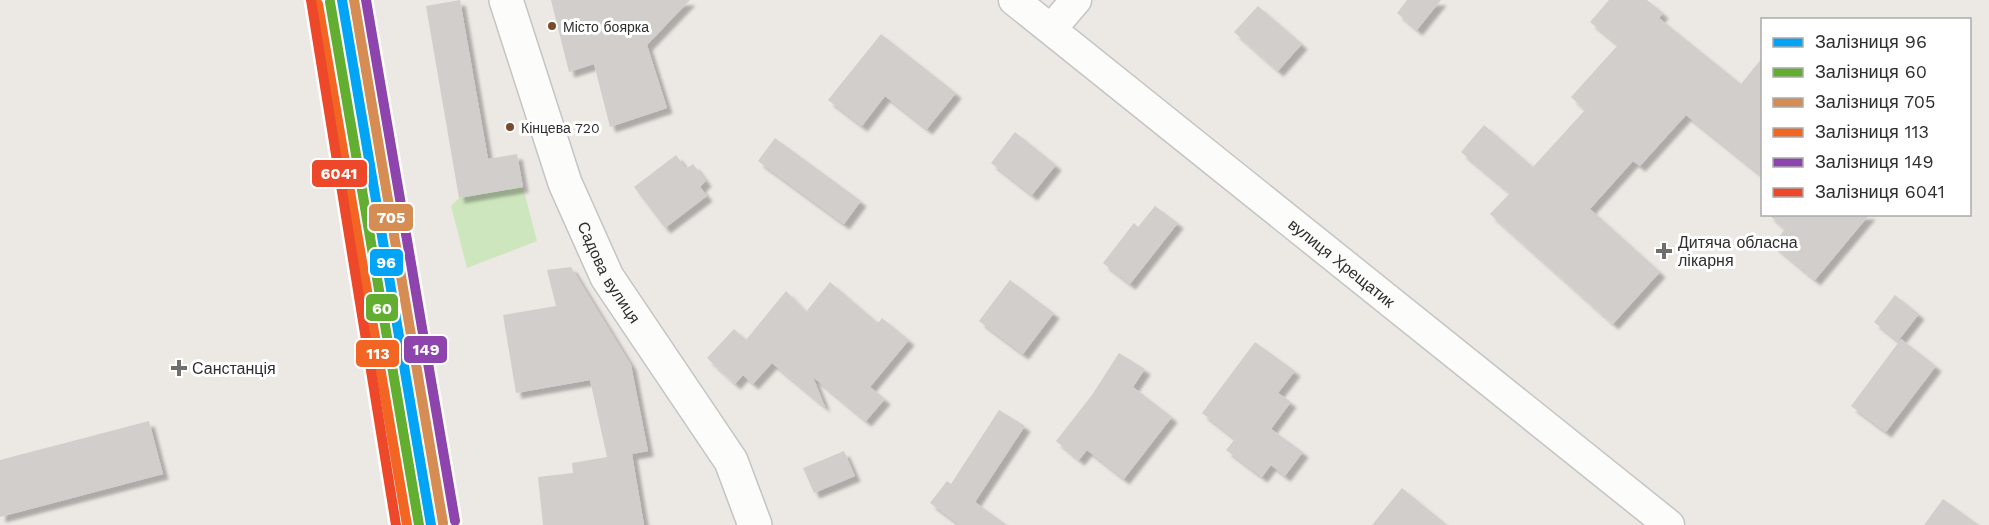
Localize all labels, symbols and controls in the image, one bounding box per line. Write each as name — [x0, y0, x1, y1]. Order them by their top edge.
legend — [1761, 18, 1971, 216]
place label: Місто боярка — [563, 19, 649, 35]
marker: Місто боярка — [546, 20, 558, 32]
text: Залізниця 96 — [1815, 31, 1927, 52]
text: Залізниця 60 — [1815, 61, 1927, 82]
text: Залізниця 705 — [1815, 91, 1936, 112]
place label: Кінцева 720 — [521, 120, 600, 136]
marker: Кінцева 720 — [504, 121, 516, 133]
text: Залізниця 113 — [1815, 121, 1929, 142]
text: Залізниця 149 — [1815, 151, 1934, 172]
line badge: 6041 — [311, 159, 368, 188]
text: 6041 — [320, 164, 358, 183]
text: Залізниця 6041 — [1815, 181, 1945, 202]
line badge: 705 — [368, 203, 414, 232]
text: 705 — [377, 208, 405, 227]
street label: вулиця Хрещатик — [1284, 215, 1399, 312]
street label: Садова вулиця — [573, 219, 644, 327]
place label: Дитяча обласна лікарня — [1678, 233, 1798, 270]
marker: Дитяча обласна лікарня — [1655, 242, 1673, 260]
line badge: 96 — [369, 248, 404, 277]
text: 96 — [376, 253, 396, 272]
line badge: 60 — [365, 293, 399, 322]
text: 60 — [372, 299, 392, 318]
line badge: 149 — [403, 335, 448, 364]
line badge: 113 — [355, 339, 400, 368]
text: 149 — [412, 340, 440, 359]
text: 113 — [366, 344, 390, 363]
marker: Санстанція — [170, 359, 188, 377]
place label: Санстанція — [192, 359, 276, 378]

